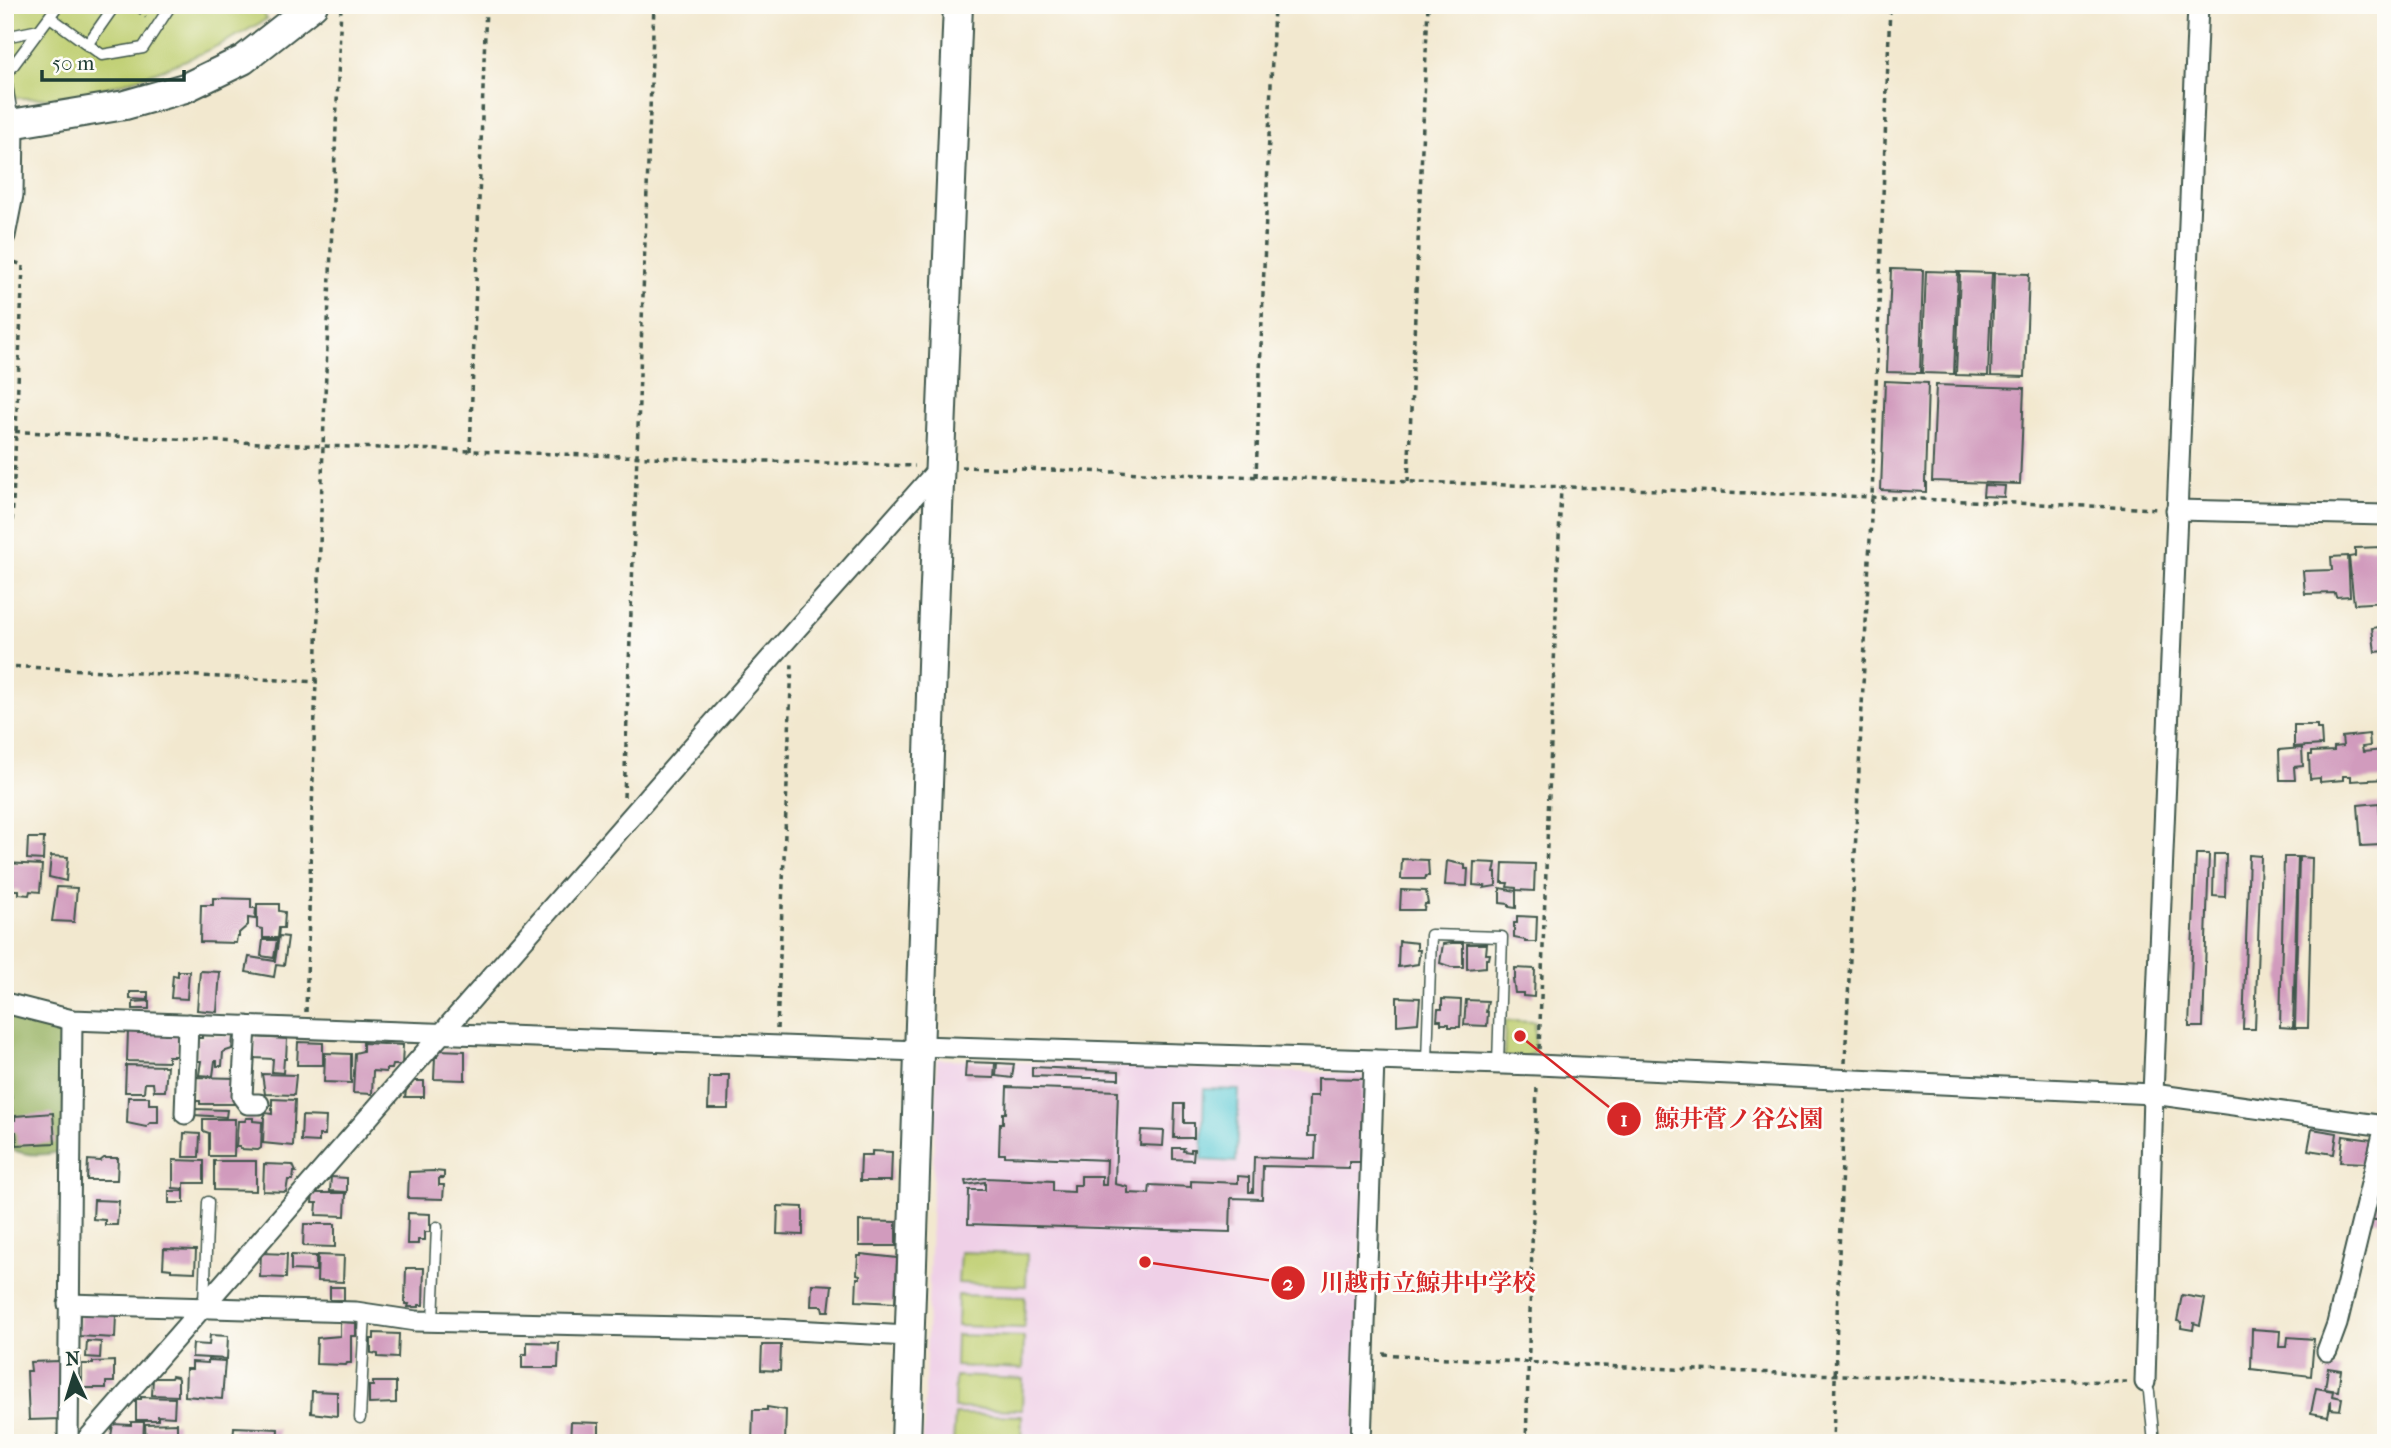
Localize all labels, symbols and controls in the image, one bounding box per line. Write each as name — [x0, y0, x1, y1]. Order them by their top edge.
scale bar — [42, 38, 184, 82]
text: 50 m — [52, 51, 95, 75]
callout: 鯨井菅ノ谷公園 — [1606, 1096, 1837, 1141]
text: 鯨井菅ノ谷公園 — [1655, 1105, 1823, 1133]
text: 1 — [1620, 1107, 1628, 1131]
callout: 川越市立鯨井中学校 — [1271, 1260, 1550, 1305]
text: 川越市立鯨井中学校 — [1320, 1269, 1536, 1297]
text: 2 — [1283, 1271, 1294, 1295]
north arrow — [38, 1340, 108, 1410]
text: N — [65, 1348, 81, 1371]

